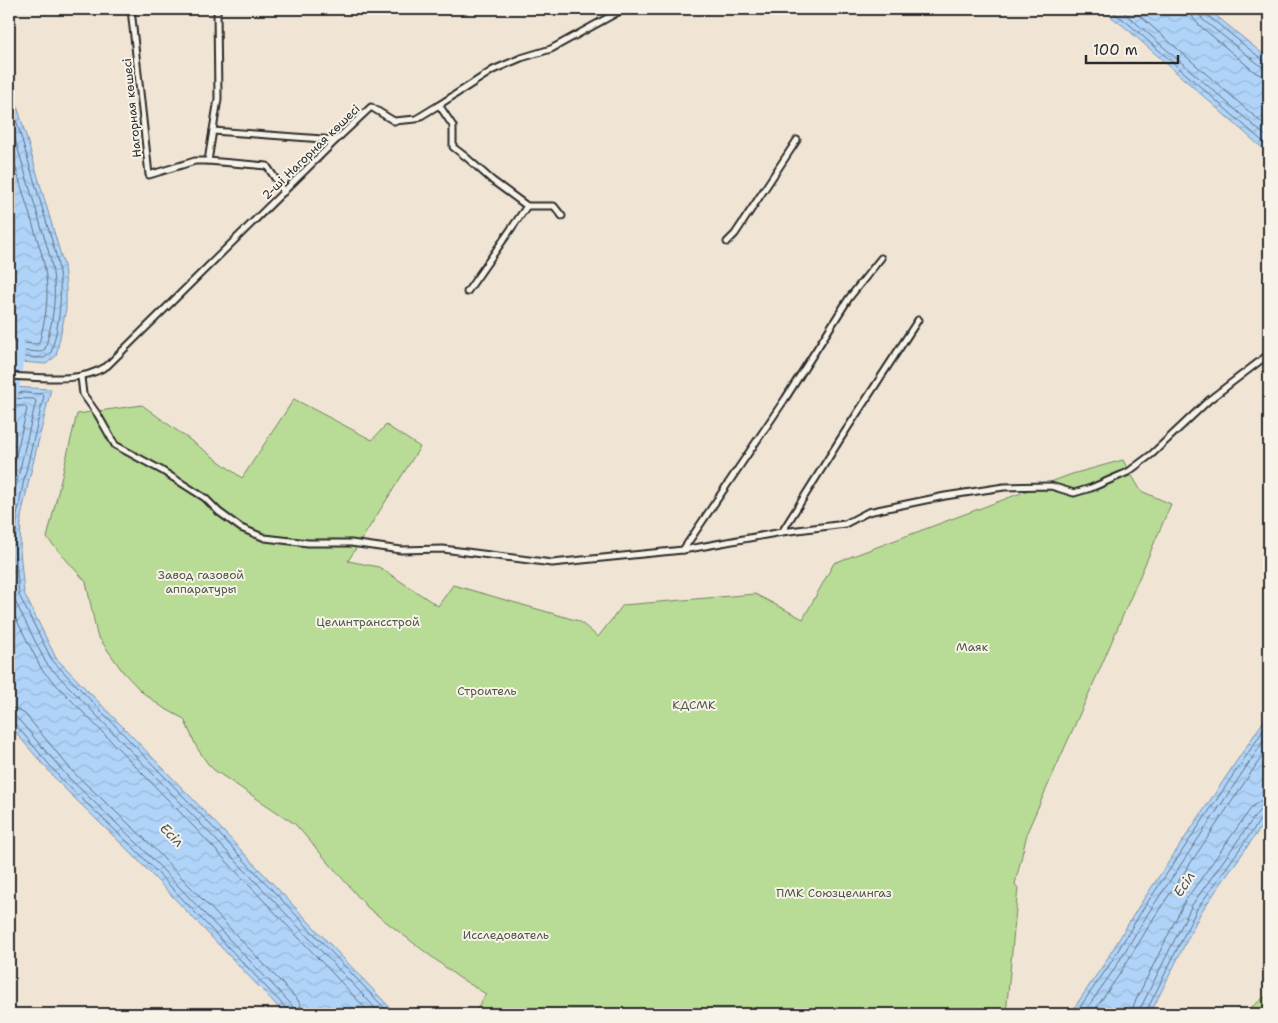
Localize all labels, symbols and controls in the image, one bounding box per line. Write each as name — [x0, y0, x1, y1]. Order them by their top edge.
scale bar — [1086, 32, 1178, 64]
text: 100 m — [1093, 40, 1138, 60]
street label: Нагорная көшесі — [119, 57, 145, 159]
street label: 2-ші Нагорная көшесі — [259, 101, 363, 203]
park label: Завод газовой аппаратуры — [158, 567, 244, 597]
park label: Целинтрансстрой — [316, 614, 420, 630]
park label: Маяк — [956, 639, 989, 655]
park label: Строитель — [457, 683, 517, 699]
park label: КДСМК — [672, 697, 716, 713]
water label: Есіл — [156, 819, 188, 851]
water label: Есіл — [1169, 868, 1199, 900]
park label: ПМК Союзцелингаз — [776, 885, 892, 901]
park label: Исследователь — [463, 927, 549, 943]

